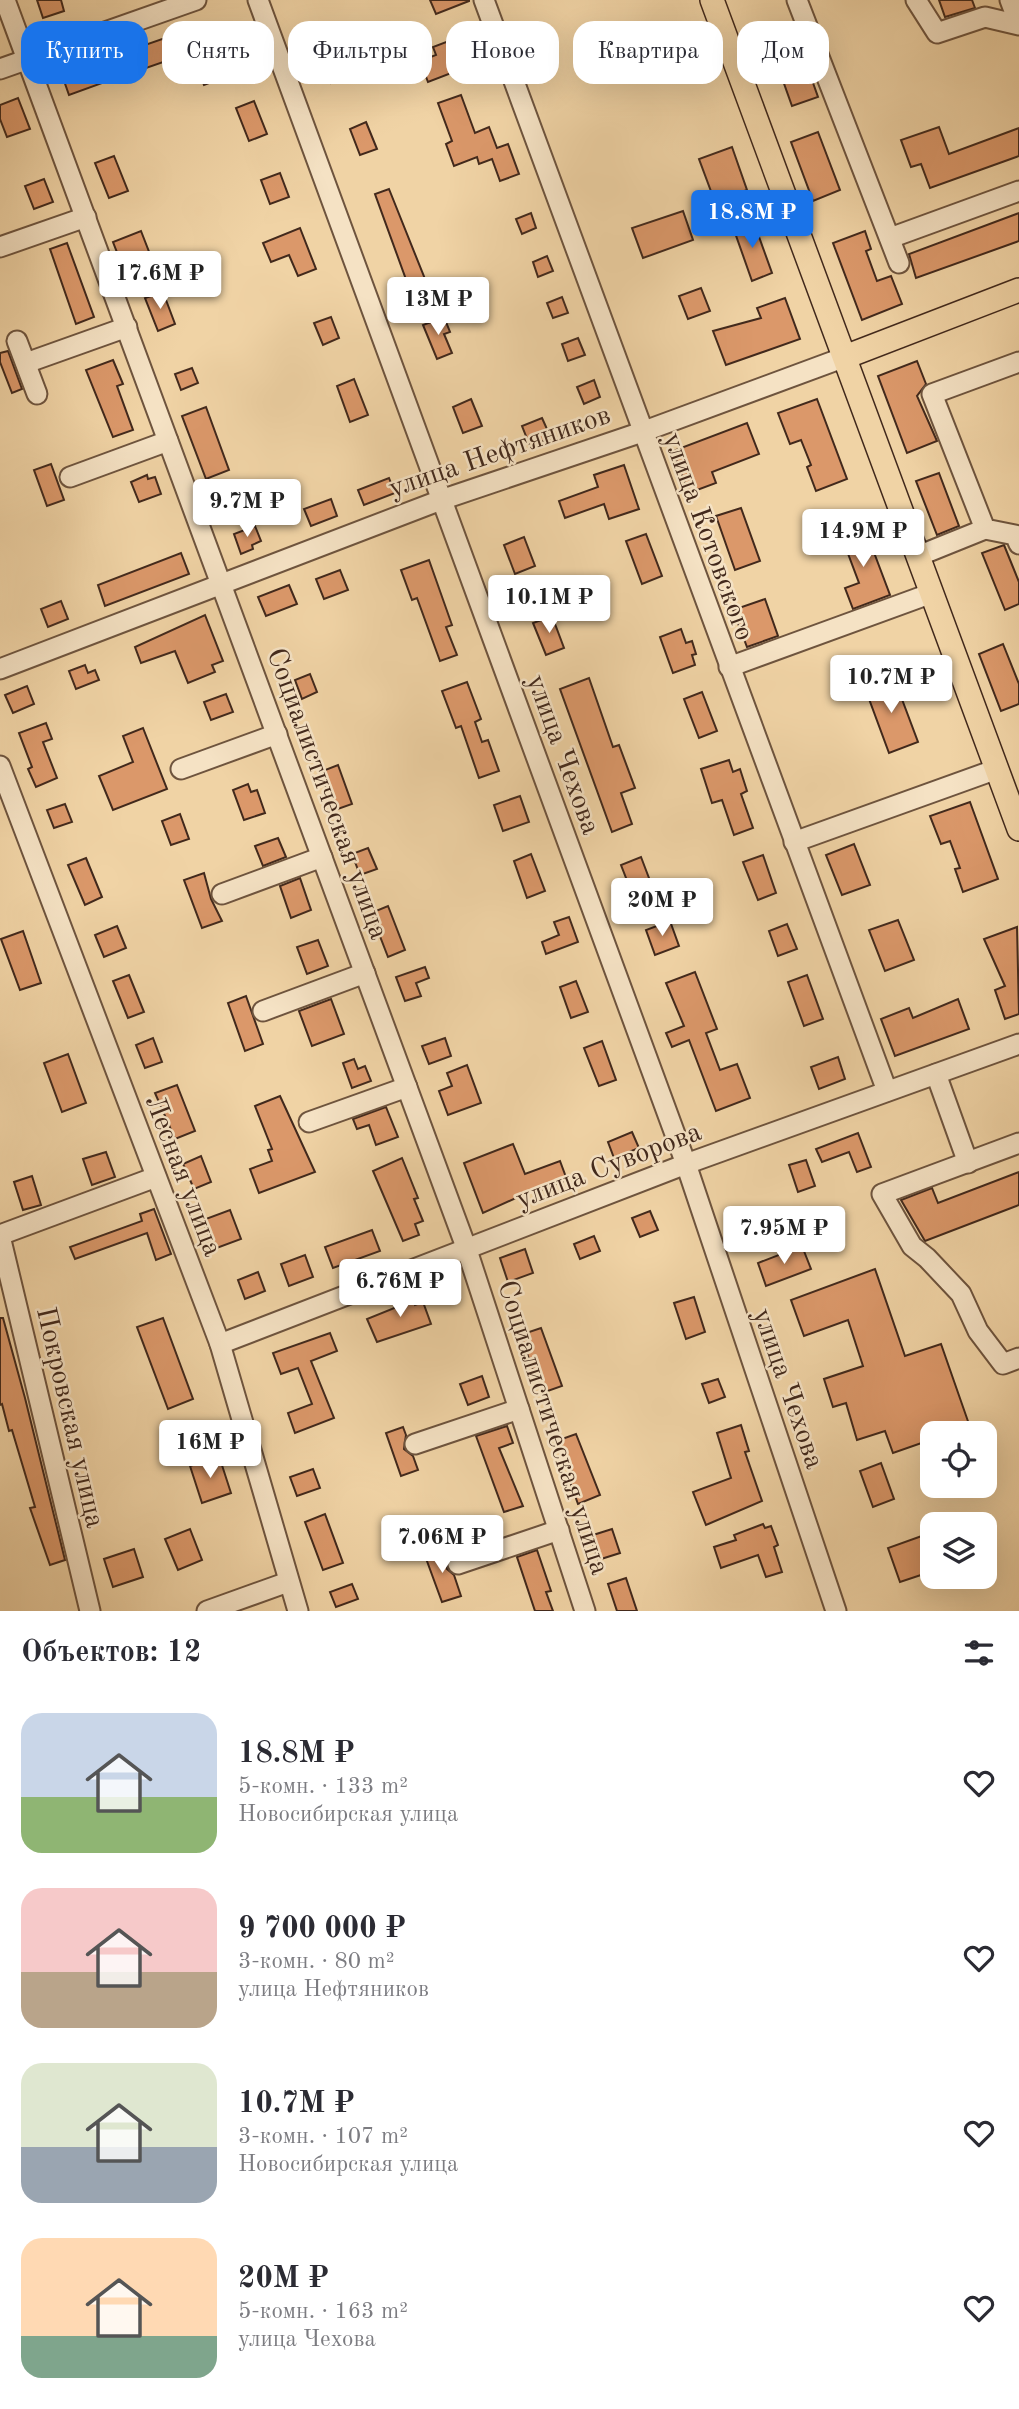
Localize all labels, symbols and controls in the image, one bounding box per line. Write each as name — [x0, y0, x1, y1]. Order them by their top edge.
chip: Купить — [21, 21, 148, 84]
chip: Снять — [162, 21, 274, 84]
chip: Фильтры — [288, 21, 432, 84]
chip: Новое — [446, 21, 559, 84]
chip: Квартира — [573, 21, 723, 84]
chip: Дом — [737, 21, 829, 84]
pin: 18.8M ₽ — [687, 190, 817, 250]
text: 18.8M ₽ — [707, 201, 797, 224]
pin: 17.6M ₽ — [95, 252, 225, 311]
text: 17.6M ₽ — [115, 262, 205, 285]
pin: 13M ₽ — [389, 278, 487, 337]
text: 13M ₽ — [403, 288, 473, 311]
street label: улица Нефтяников — [385, 402, 614, 504]
street label: улица Котовского — [657, 429, 758, 645]
pin: 9.7M ₽ — [190, 480, 304, 539]
text: 9.7M ₽ — [209, 490, 285, 513]
pin: 14.9M ₽ — [798, 510, 928, 569]
text: 14.9M ₽ — [818, 520, 908, 543]
pin: 10.1M ₽ — [484, 576, 614, 635]
text: 10.1M ₽ — [504, 586, 594, 609]
street label: Социалистическая улица — [260, 645, 392, 943]
pin: 10.7M ₽ — [826, 656, 956, 715]
text: 10.7M ₽ — [846, 666, 936, 689]
street label: улица Чехова — [520, 671, 604, 839]
pin: 20M ₽ — [613, 878, 711, 938]
text: 20M ₽ — [627, 889, 697, 912]
street label: Лесная улица — [139, 1092, 226, 1261]
street label: улица Суворова — [513, 1119, 706, 1215]
pin: 7.95M ₽ — [719, 1206, 849, 1266]
text: 7.95M ₽ — [739, 1217, 829, 1240]
pin: 6.76M ₽ — [335, 1260, 465, 1319]
text: 6.76M ₽ — [355, 1270, 445, 1293]
street label: Социалистическая улица — [491, 1277, 613, 1579]
street label: Покровская улица — [30, 1304, 108, 1531]
street label: улица Чехова — [747, 1305, 828, 1473]
pin: 16M ₽ — [161, 1420, 259, 1480]
map controls — [920, 1421, 997, 1589]
button: locate — [920, 1421, 997, 1498]
text: 16M ₽ — [175, 1431, 245, 1454]
button: layers — [920, 1512, 997, 1589]
pin: 7.06M ₽ — [377, 1516, 507, 1575]
text: 7.06M ₽ — [397, 1526, 487, 1549]
icon: filters — [960, 1634, 998, 1672]
text: Объектов: 12 — [21, 1638, 201, 1668]
text: 18.8M ₽ — [238, 1739, 355, 1769]
icon: home — [77, 1741, 161, 1825]
icon: heart — [960, 1764, 998, 1802]
text: 5-комн. · 133 m² — [238, 1775, 408, 1798]
text: Новосибирская улица — [238, 1803, 458, 1826]
text: 9 700 000 ₽ — [238, 1914, 406, 1944]
icon: home — [77, 1916, 161, 2000]
icon: heart — [960, 1939, 998, 1977]
text: 3-комн. · 80 m² — [238, 1950, 395, 1973]
text: улица Нефтяников — [238, 1978, 429, 2001]
text: 10.7M ₽ — [238, 2089, 355, 2119]
icon: home — [77, 2091, 161, 2175]
icon: heart — [960, 2114, 998, 2152]
text: 3-комн. · 107 m² — [238, 2125, 408, 2148]
text: Новосибирская улица — [238, 2153, 458, 2176]
text: 20M ₽ — [238, 2264, 329, 2294]
icon: home — [77, 2266, 161, 2350]
icon: heart — [960, 2289, 998, 2327]
text: 5-комн. · 163 m² — [238, 2300, 408, 2323]
text: улица Чехова — [238, 2328, 376, 2351]

